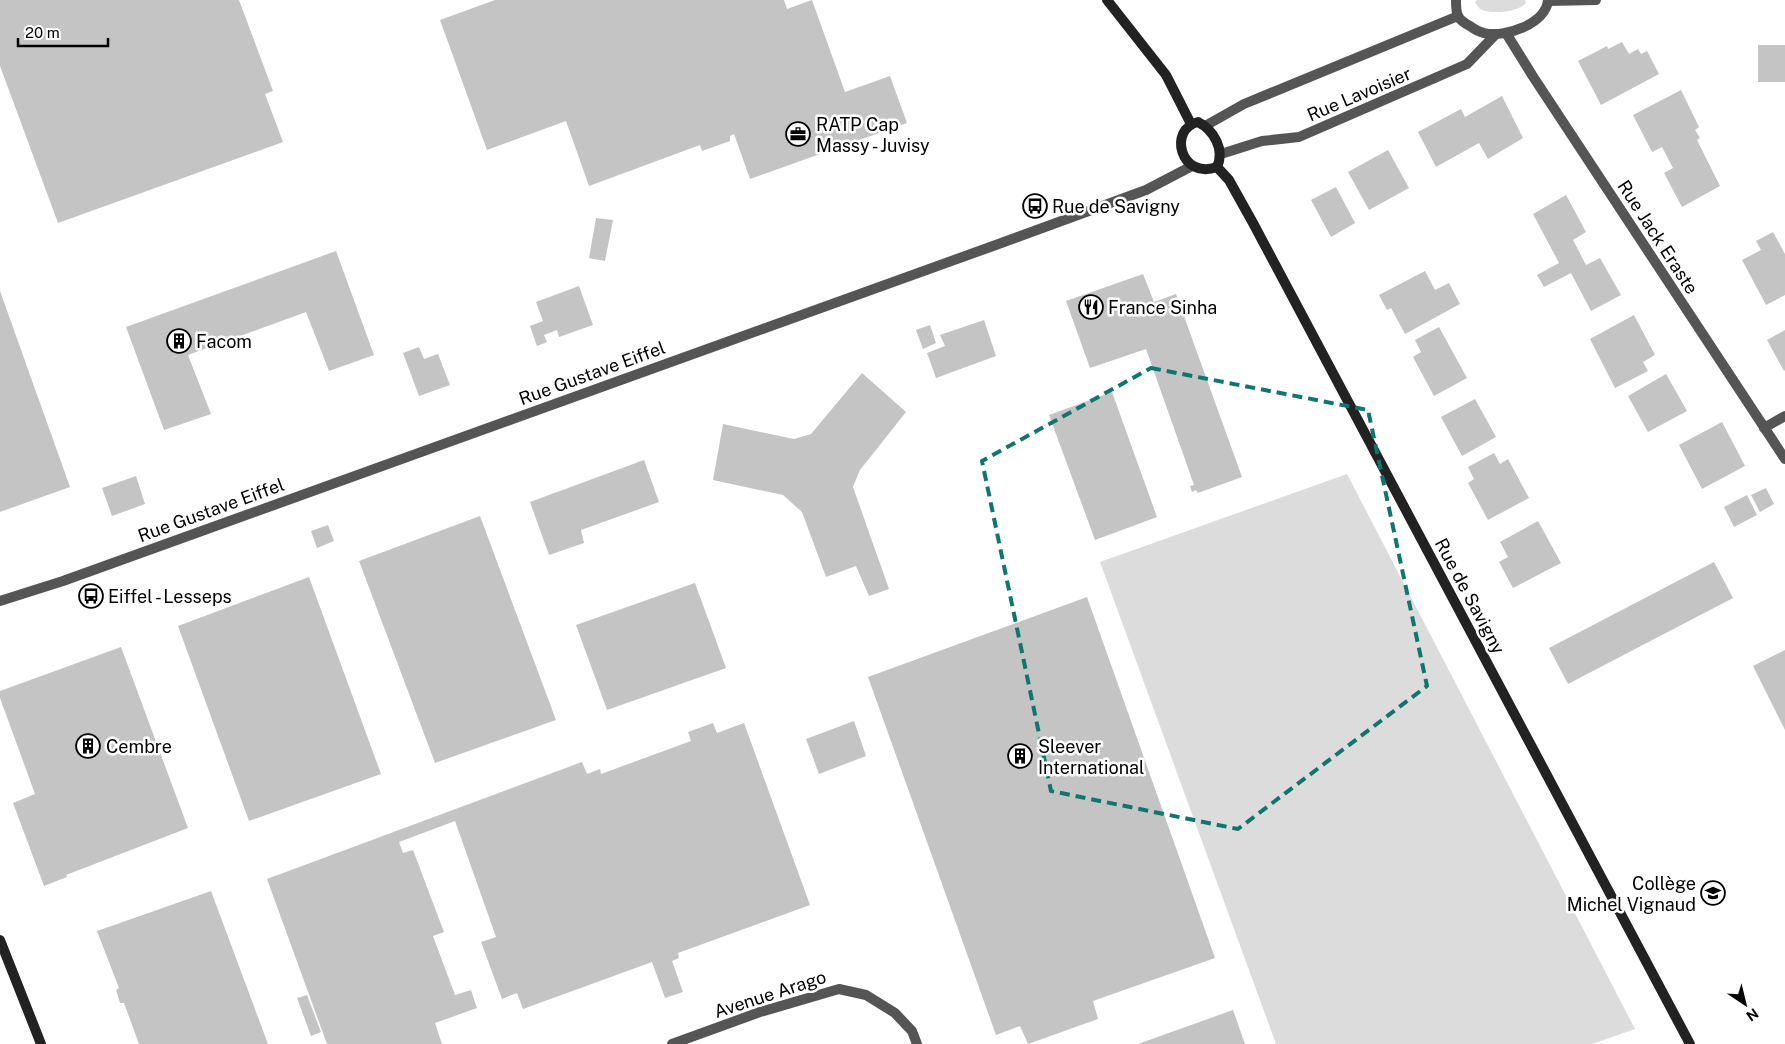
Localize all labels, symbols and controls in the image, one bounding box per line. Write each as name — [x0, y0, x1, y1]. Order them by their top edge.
scale bar — [18, 15, 108, 47]
text: 20 m — [25, 24, 60, 41]
street label: Rue Lavoisier — [1304, 63, 1414, 125]
place label: RATP Cap Massy - Juvisy — [816, 114, 930, 156]
office icon: RATP Cap Massy - Juvisy — [785, 121, 811, 147]
street label: Rue Jack Eraste — [1613, 176, 1703, 298]
bus stop icon: Rue de Savigny — [1022, 193, 1048, 219]
place label: Rue de Savigny — [1052, 196, 1180, 217]
restaurant icon: France Sinha — [1078, 294, 1104, 320]
place label: France Sinha — [1108, 297, 1217, 318]
building icon: Facom — [166, 328, 192, 354]
place label: Facom — [196, 331, 252, 352]
street label: Rue Gustave Eiffel — [516, 337, 668, 409]
street label: Rue Gustave Eiffel — [135, 474, 287, 546]
street label: Rue de Savigny — [1431, 535, 1509, 658]
bus stop icon: Eiffel - Lesseps — [78, 583, 104, 609]
place label: Eiffel - Lesseps — [108, 586, 232, 607]
building icon: Cembre — [75, 733, 101, 759]
place label: Cembre — [106, 736, 172, 757]
place label: Sleever International — [1038, 736, 1144, 778]
building icon: Sleever International — [1007, 743, 1033, 769]
place label: Collège Michel Vignaud — [1567, 873, 1696, 915]
school or university icon: Collège Michel Vignaud — [1700, 880, 1726, 906]
street label: Avenue Arago — [711, 966, 829, 1022]
north arrow — [1720, 979, 1770, 1029]
text: N — [1743, 1005, 1762, 1024]

